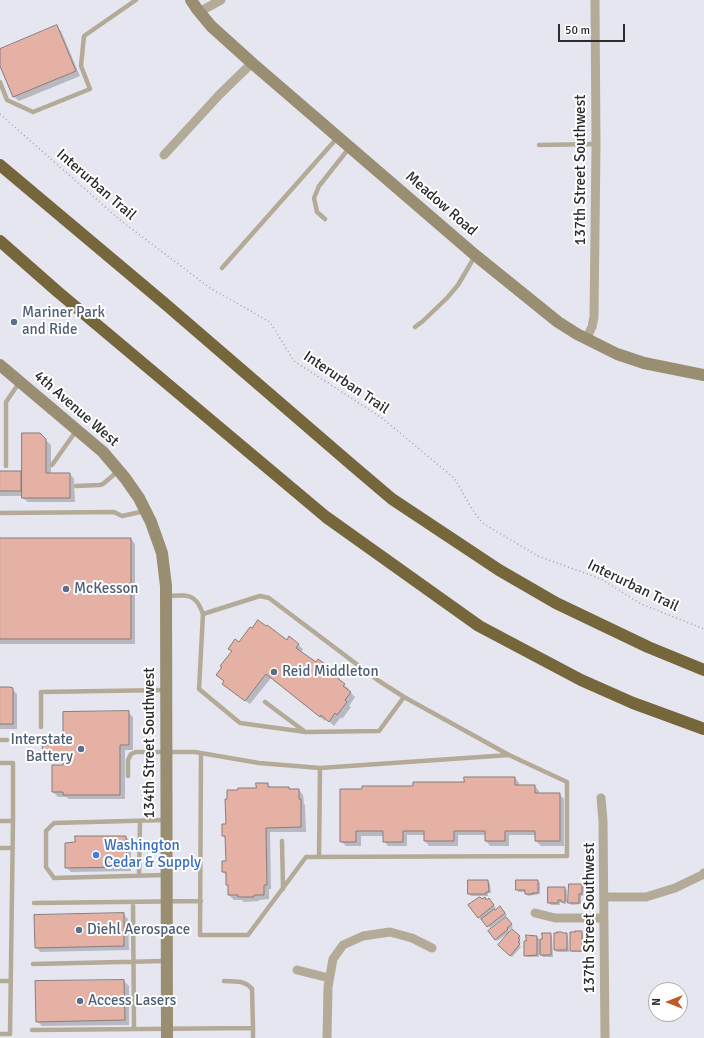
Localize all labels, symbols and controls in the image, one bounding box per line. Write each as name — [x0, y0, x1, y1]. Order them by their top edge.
scale bar — [560, 16, 627, 42]
text: 50 m — [565, 23, 590, 38]
street label: 137th Street Southwest — [572, 95, 590, 245]
street label: Interurban Trail — [53, 146, 139, 224]
street label: Meadow Road — [402, 168, 480, 240]
place label: Mariner Park and Ride — [22, 304, 105, 339]
marker: Mariner Park and Ride — [9, 317, 19, 327]
street label: Interurban Trail — [300, 348, 392, 418]
street label: 4th Avenue West — [30, 367, 122, 451]
street label: Interurban Trail — [584, 556, 682, 616]
place label: McKesson — [74, 580, 138, 598]
marker: McKesson — [61, 584, 71, 594]
place label: Reid Middleton — [282, 663, 379, 681]
marker: Reid Middleton — [269, 667, 279, 677]
street label: 134th Street Southwest — [141, 668, 159, 818]
place label: Interstate Battery — [10, 731, 73, 766]
marker: Interstate Battery — [76, 744, 86, 754]
place label: Washington Cedar & Supply — [104, 837, 201, 872]
street label: 137th Street Southwest — [581, 843, 599, 993]
marker: Washington Cedar & Supply — [91, 850, 101, 860]
place label: Diehl Aerospace — [87, 921, 190, 939]
marker: Diehl Aerospace — [74, 925, 84, 935]
north arrow — [648, 982, 688, 1022]
place label: Access Lasers — [88, 992, 176, 1010]
marker: Access Lasers — [75, 996, 85, 1006]
text: N — [650, 998, 663, 1006]

